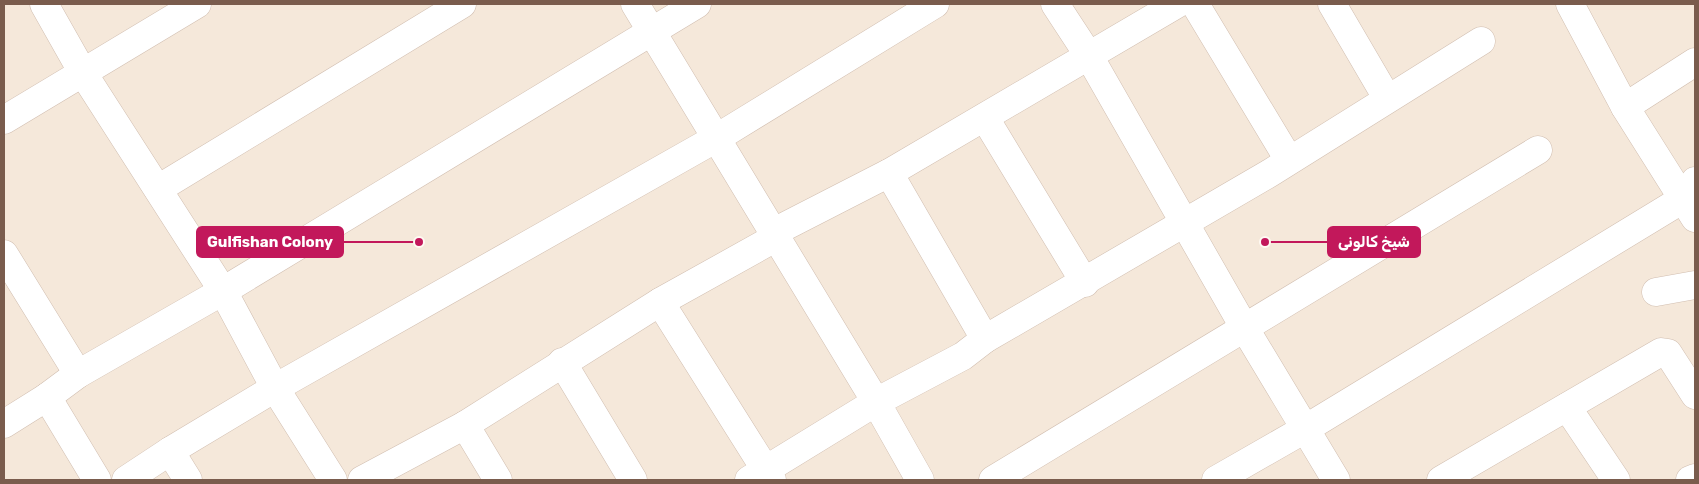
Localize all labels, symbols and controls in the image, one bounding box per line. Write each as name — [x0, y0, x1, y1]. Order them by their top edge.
callout: Gulfishan Colony — [197, 227, 343, 257]
callout: شیخ کالونی — [1328, 227, 1420, 257]
text: Gulfishan Colony — [207, 233, 333, 251]
text: شیخ کالونی — [1338, 233, 1410, 252]

